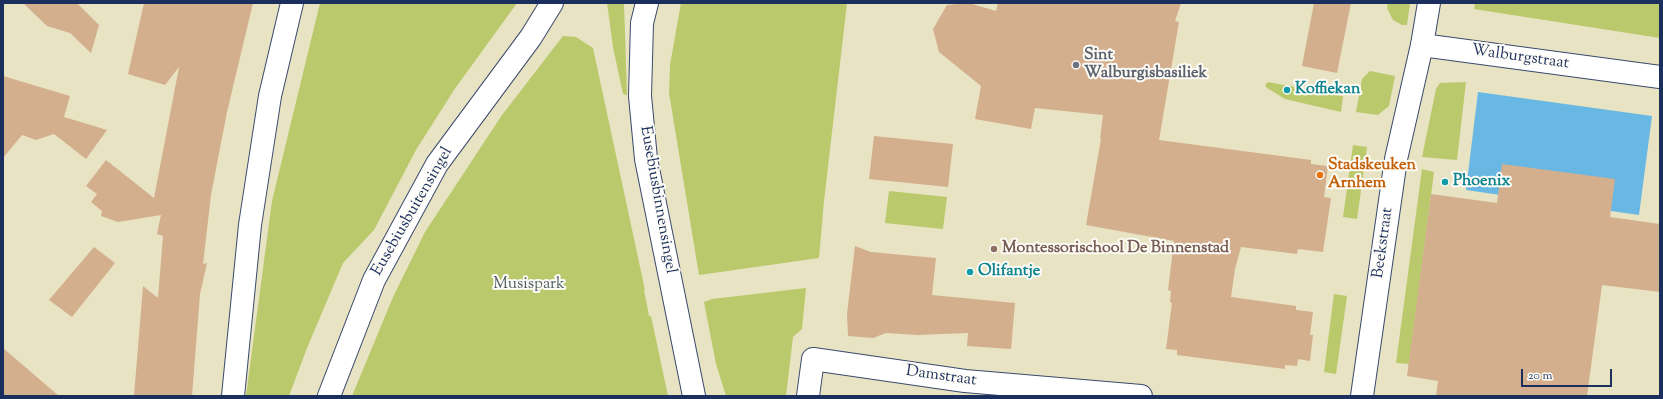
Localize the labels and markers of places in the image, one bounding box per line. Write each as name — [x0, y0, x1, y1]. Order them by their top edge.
place label: Sint Walburgisbasiliek — [1084, 46, 1207, 84]
marker: Sint Walburgisbasiliek — [1071, 60, 1081, 70]
place label: Koffiekan — [1295, 80, 1360, 100]
marker: Koffiekan — [1282, 85, 1292, 95]
place label: Stadskeuken Arnhem — [1328, 156, 1416, 194]
marker: Stadskeuken Arnhem — [1315, 170, 1325, 180]
place label: Phoenix — [1453, 172, 1510, 192]
marker: Phoenix — [1440, 177, 1450, 187]
place label: Montessorischool De Binnenstad — [1002, 239, 1229, 259]
marker: Montessorischool De Binnenstad — [989, 244, 999, 254]
place label: Olifantje — [978, 262, 1040, 282]
marker: Olifantje — [965, 267, 975, 277]

